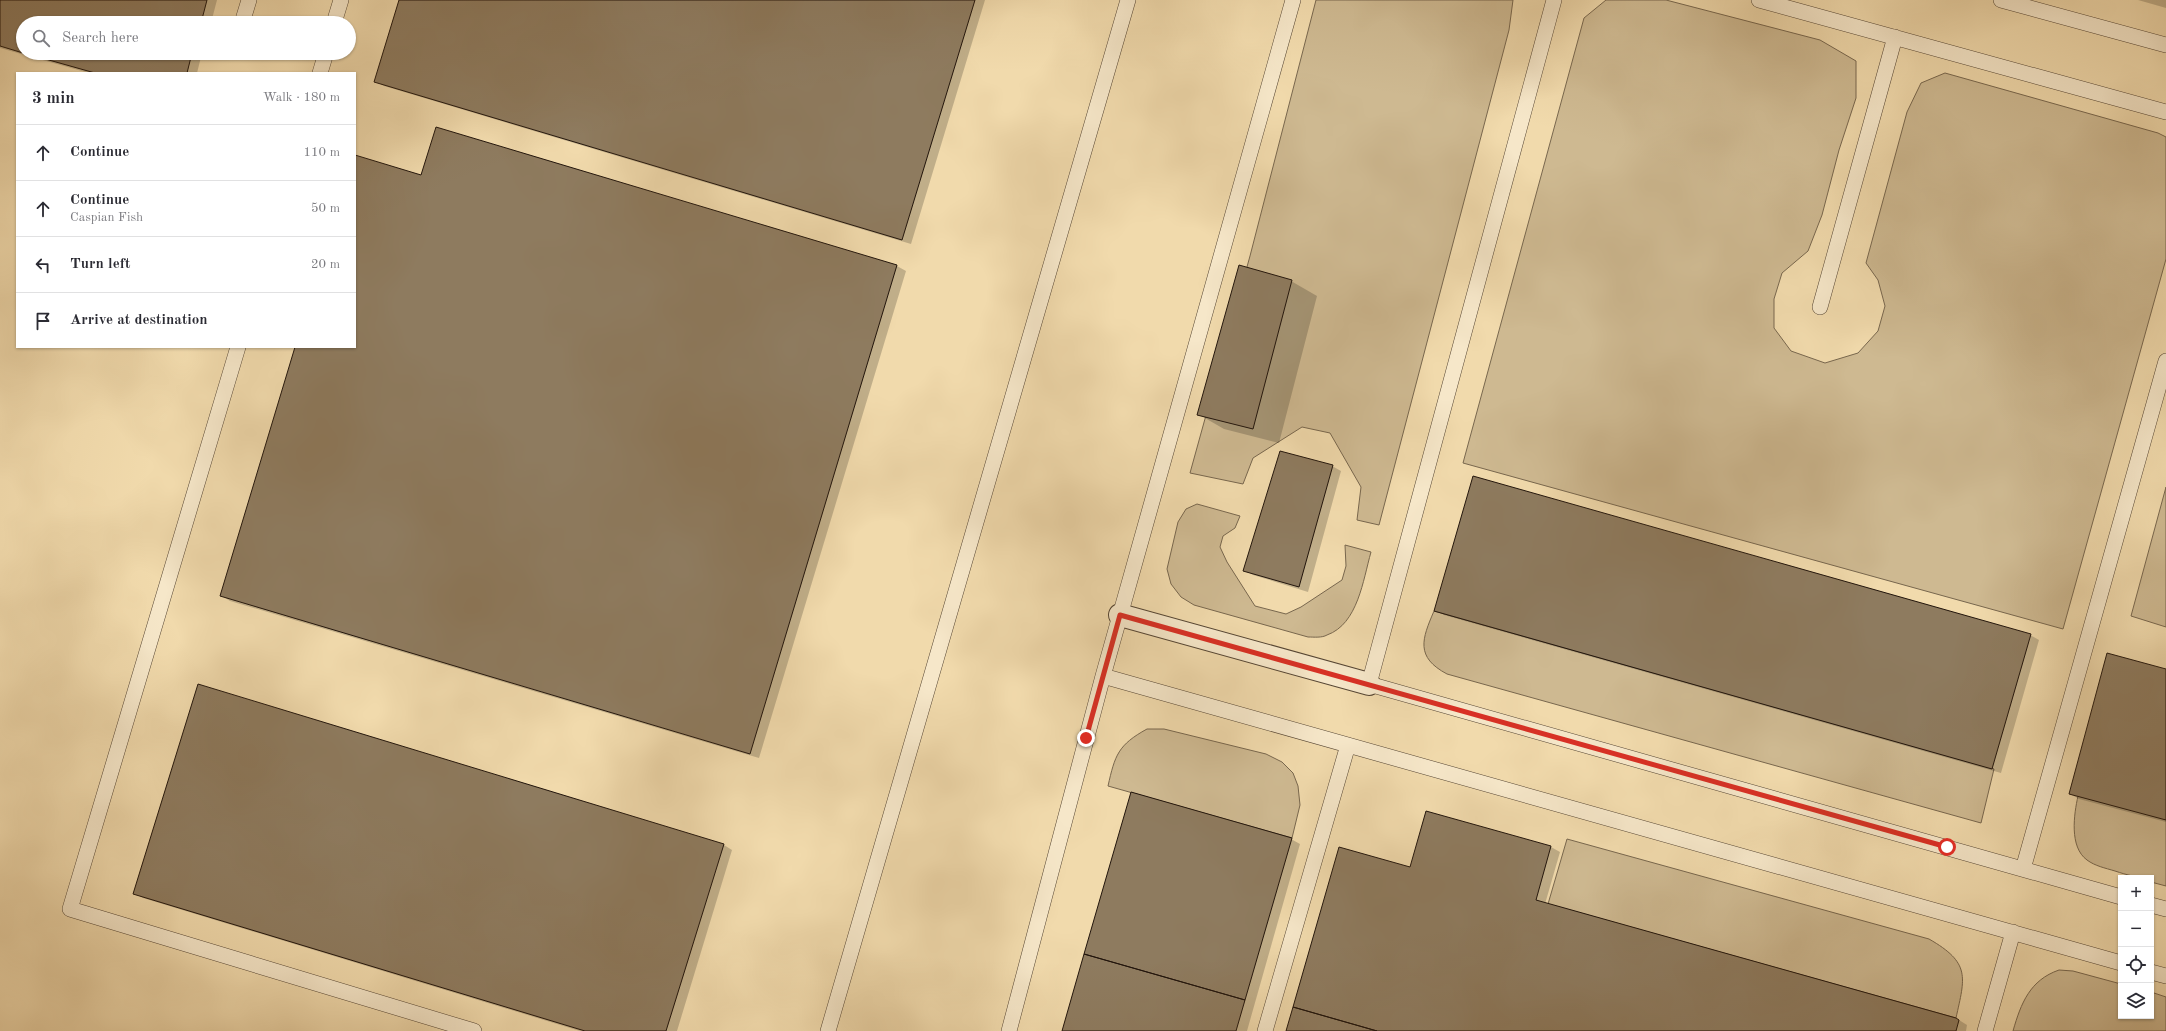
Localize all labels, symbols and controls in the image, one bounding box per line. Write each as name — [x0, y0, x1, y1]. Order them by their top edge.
search box — [16, 16, 356, 60]
icon: search — [30, 27, 52, 49]
text: Search here — [62, 31, 139, 46]
text: 3 min — [32, 90, 75, 107]
text: Walk · 180 m — [263, 91, 340, 104]
icon: ahead — [32, 142, 54, 164]
text: Continue — [70, 145, 129, 160]
text: 110 m — [303, 146, 340, 159]
text: Continue — [70, 193, 129, 208]
icon: ahead — [32, 198, 54, 220]
text: 50 m — [311, 202, 340, 215]
text: Caspian Fish — [70, 211, 143, 224]
icon: left — [32, 254, 54, 276]
text: Turn left — [70, 257, 130, 272]
text: 20 m — [311, 258, 340, 271]
icon: arrive — [32, 310, 54, 332]
text: Arrive at destination — [70, 313, 208, 328]
route end — [1077, 729, 1095, 747]
route start — [1938, 838, 1956, 856]
map controls — [2118, 875, 2154, 1019]
button: + — [2118, 875, 2154, 911]
button: − — [2118, 911, 2154, 947]
button: locate — [2118, 947, 2154, 983]
button: layers — [2118, 983, 2154, 1019]

